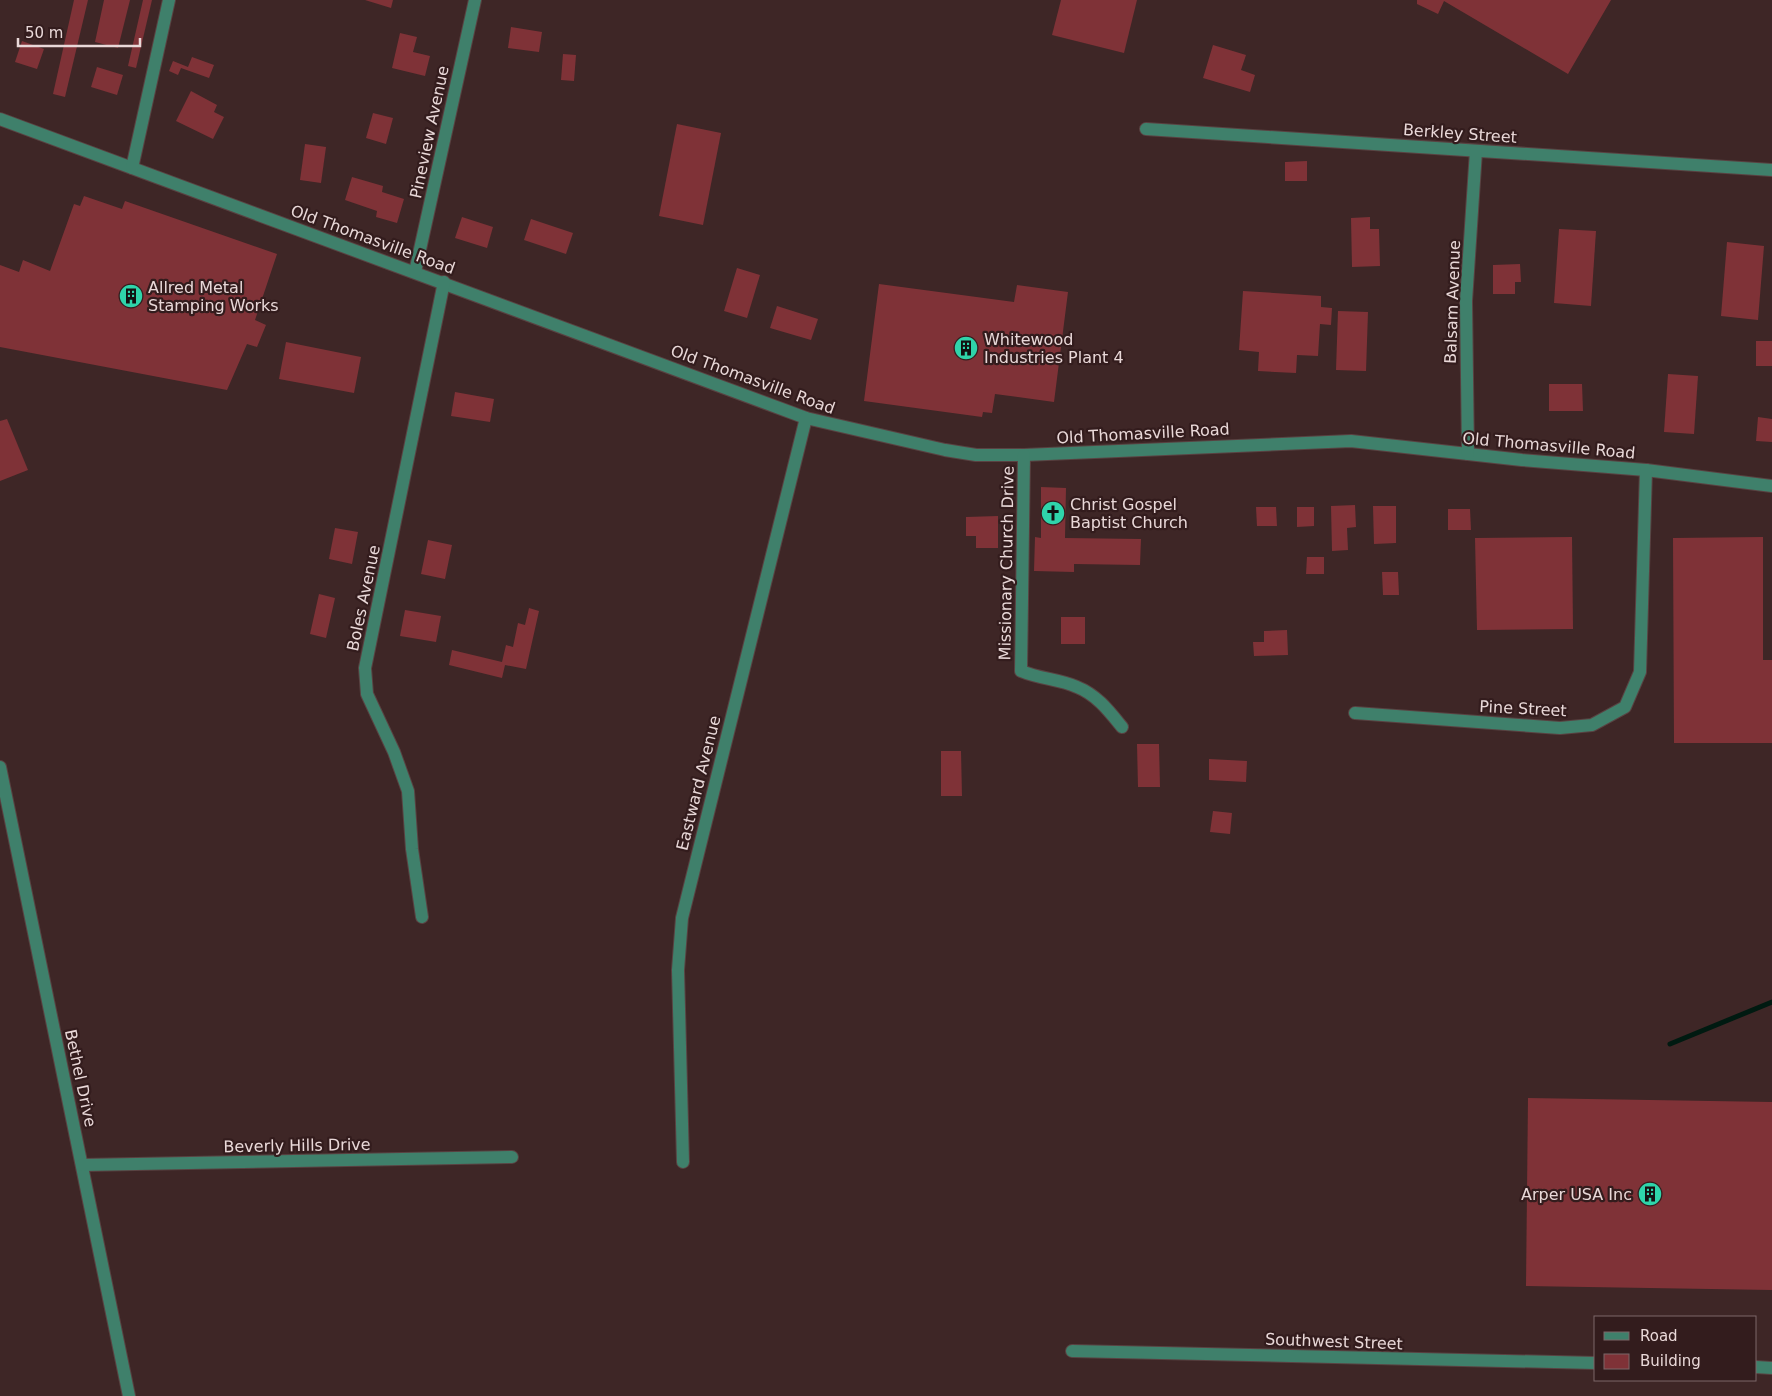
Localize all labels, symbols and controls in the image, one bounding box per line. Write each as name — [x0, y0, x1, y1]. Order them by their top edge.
scale bar — [18, 15, 140, 47]
text: 50 m — [25, 24, 63, 42]
street label: Pineview Avenue — [406, 64, 453, 200]
street label: Berkley Street — [1402, 120, 1518, 147]
street label: Old Thomasville Road — [288, 201, 458, 278]
street label: Balsam Avenue — [1441, 240, 1464, 364]
place label: Allred Metal Stamping Works — [148, 278, 279, 315]
building icon: Allred Metal Stamping Works — [118, 283, 144, 309]
place label: Whitewood Industries Plant 4 — [984, 330, 1124, 367]
building icon: Whitewood Industries Plant 4 — [953, 335, 979, 361]
street label: Old Thomasville Road — [668, 341, 838, 418]
street label: Old Thomasville Road — [1056, 419, 1230, 448]
street label: Old Thomasville Road — [1462, 428, 1636, 463]
street label: Missionary Church Drive — [995, 466, 1018, 660]
place label: Christ Gospel Baptist Church — [1070, 495, 1188, 532]
church icon: Christ Gospel Baptist Church — [1040, 500, 1066, 526]
street label: Boles Avenue — [343, 543, 384, 653]
street label: Pine Street — [1479, 697, 1567, 720]
street label: Eastward Avenue — [673, 714, 724, 853]
street label: Bethel Drive — [61, 1028, 100, 1129]
street label: Beverly Hills Drive — [223, 1135, 371, 1156]
building icon: Arper USA Inc — [1637, 1181, 1663, 1207]
place label: Arper USA Inc — [1521, 1185, 1632, 1204]
legend — [1594, 1316, 1757, 1381]
text: Road — [1640, 1327, 1678, 1345]
street label: Southwest Street — [1265, 1330, 1403, 1353]
text: Building — [1640, 1352, 1701, 1370]

